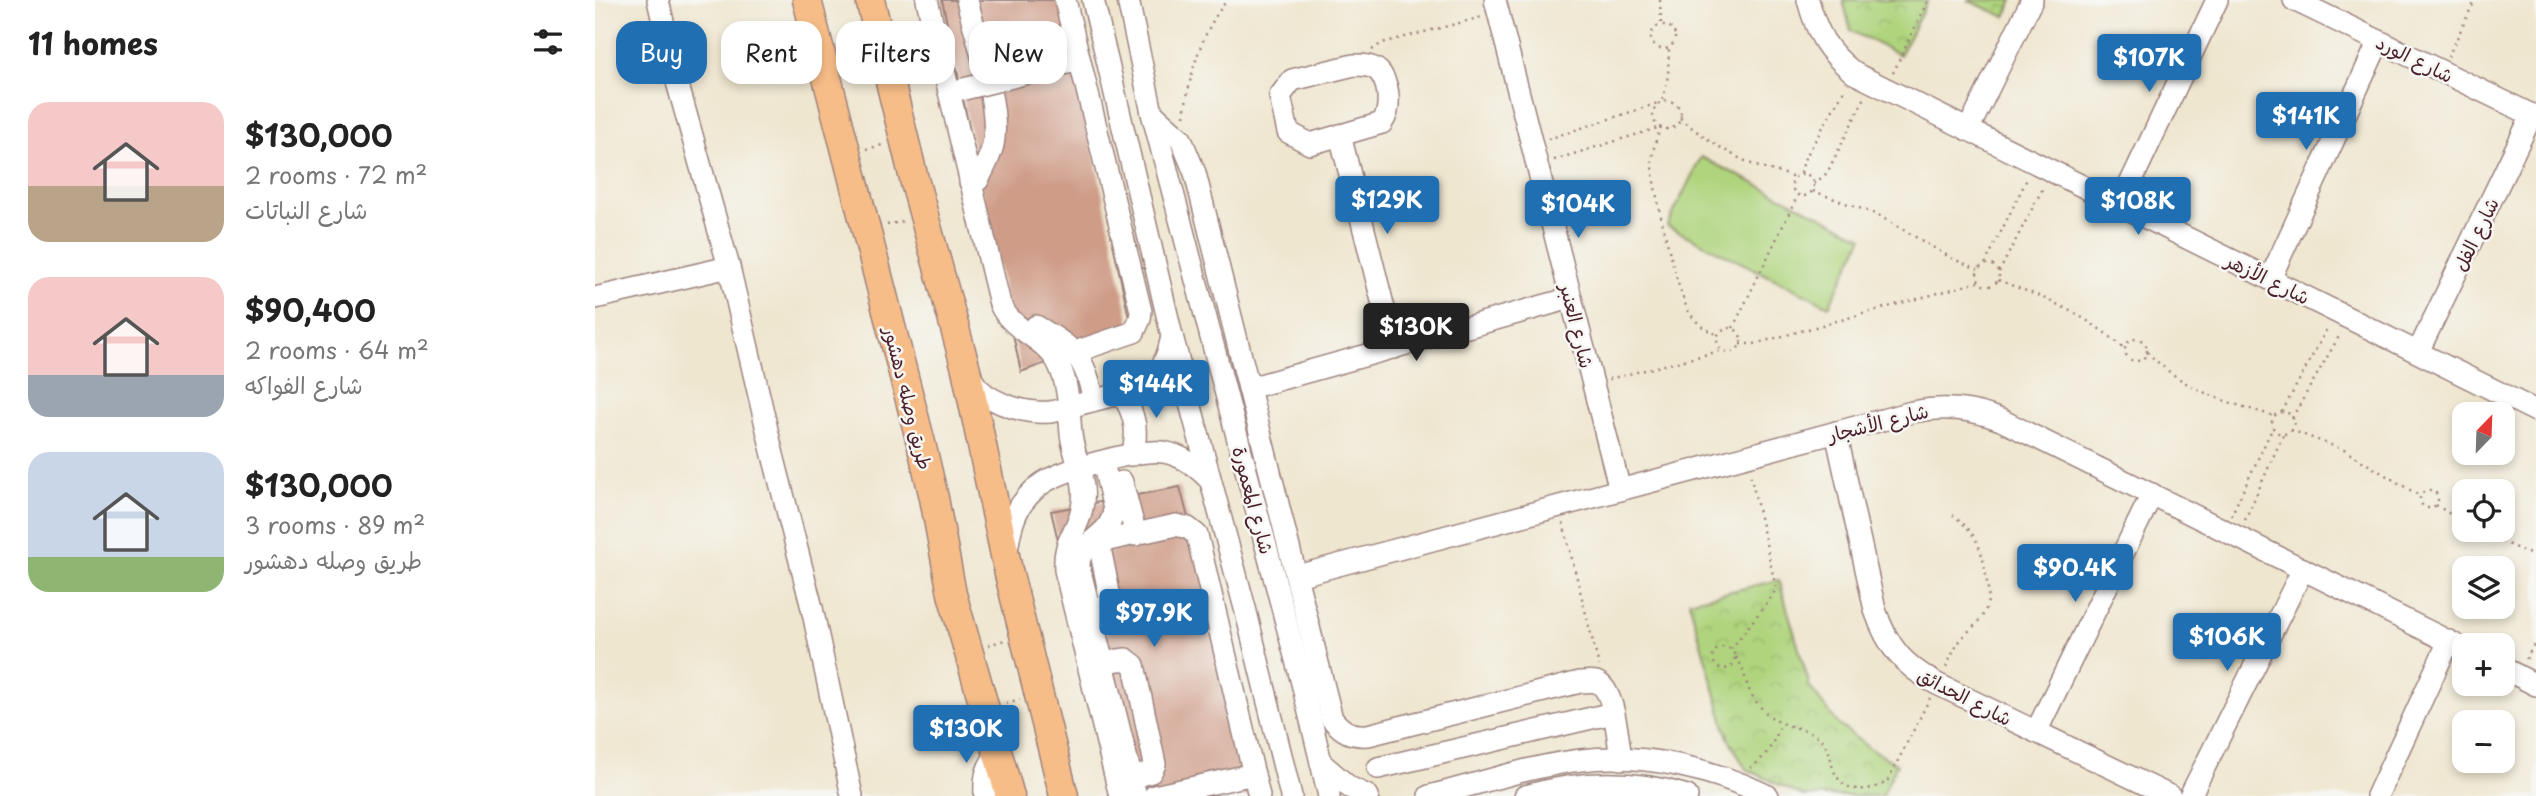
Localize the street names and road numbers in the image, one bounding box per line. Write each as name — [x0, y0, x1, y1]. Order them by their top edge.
street label: شارع الورد — [2371, 27, 2458, 90]
street label: شارع الفل — [2445, 192, 2506, 276]
street label: شارع الأزهر — [2219, 245, 2315, 311]
street label: شارع العنبر — [1553, 279, 1602, 371]
street label: طريق وصله دهشور — [877, 322, 940, 472]
street label: شارع الأشجار — [1823, 396, 1932, 449]
street label: شارع المعمورة — [1225, 443, 1282, 557]
street label: شارع الحدائق — [1912, 660, 2017, 733]

